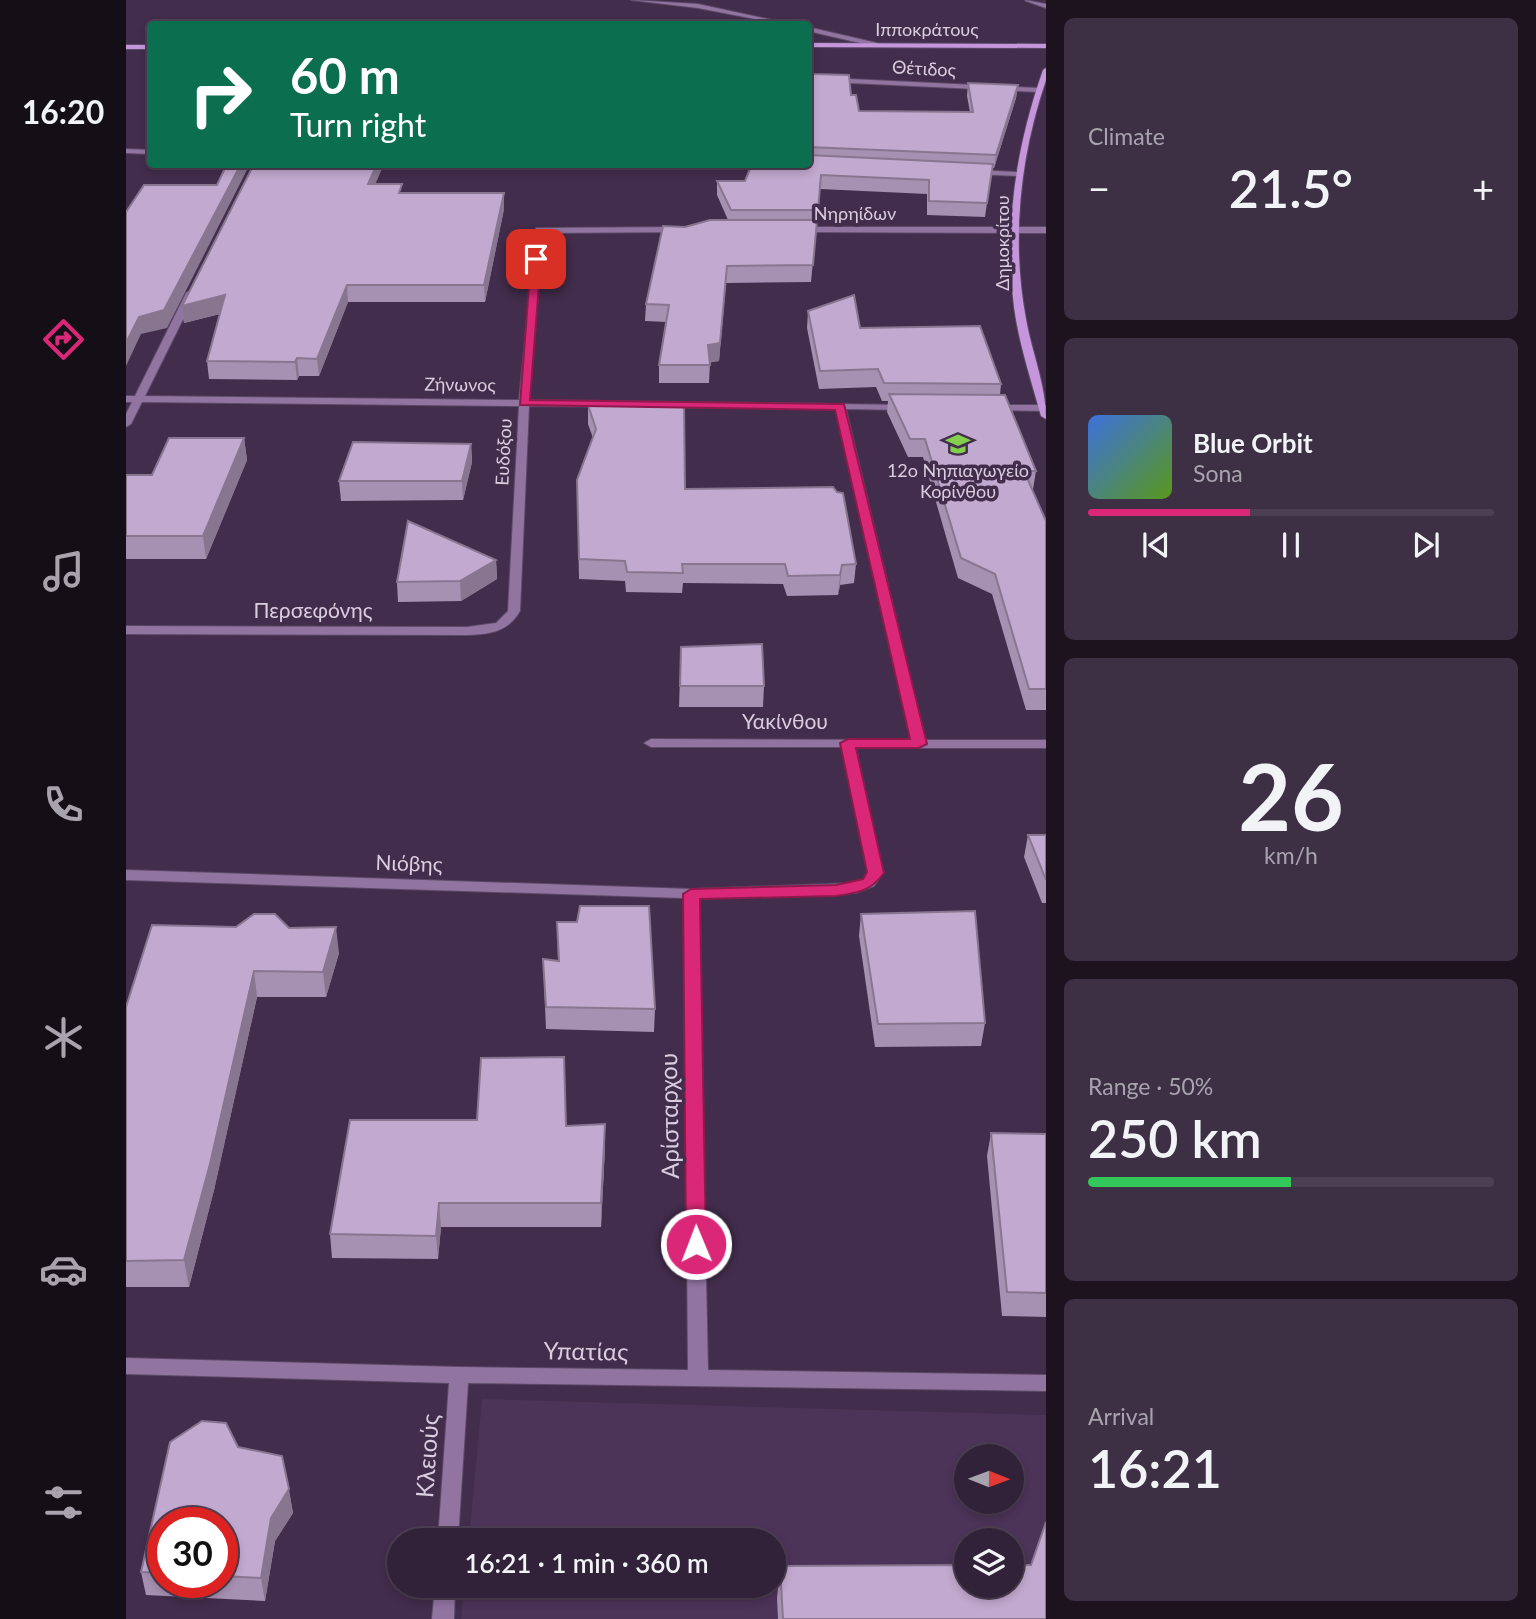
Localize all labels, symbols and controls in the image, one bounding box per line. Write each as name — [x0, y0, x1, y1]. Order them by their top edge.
street label: Ιπποκράτους — [875, 18, 979, 40]
text: 60 m — [290, 46, 400, 104]
icon: right — [175, 49, 266, 140]
street label: Θέτιδος — [892, 55, 957, 81]
text: 16:20 — [22, 92, 104, 131]
text: Turn right — [290, 105, 426, 144]
text: Climate — [1088, 122, 1165, 150]
text: 21.5° — [1229, 157, 1353, 219]
text: − — [1088, 165, 1110, 211]
text: + — [1472, 165, 1494, 211]
street label: Δημοκρίτου — [991, 195, 1013, 291]
street label: Νηρηίδων — [814, 202, 896, 224]
pin — [506, 229, 566, 289]
icon: arrive — [517, 240, 555, 278]
icon: directions — [39, 315, 88, 364]
street label: Ζήνωνος — [424, 372, 497, 396]
street label: Ευδόξου — [490, 418, 516, 486]
text: Blue Orbit — [1193, 427, 1313, 459]
school or university icon: 12ο Νηπιαγωγείο Κορίνθου — [944, 430, 972, 458]
place label: 12ο Νηπιαγωγείο Κορίνθου — [887, 459, 1029, 502]
text: Sona — [1193, 459, 1243, 487]
icon: previous — [1137, 526, 1175, 564]
icon: pause — [1272, 526, 1310, 564]
icon: next — [1407, 526, 1445, 564]
icon: music — [39, 547, 88, 596]
street label: Περσεφόνης — [254, 597, 373, 622]
street label: Υακίνθου — [742, 708, 828, 733]
text: 26 — [1238, 741, 1344, 850]
icon: phone — [39, 780, 88, 829]
text: km/h — [1264, 841, 1318, 869]
street label: Νιόβης — [375, 849, 443, 876]
icon: climate — [39, 1013, 88, 1062]
street label: Αρίσταρχου — [653, 1053, 684, 1179]
text: Range · 50% — [1088, 1072, 1213, 1100]
text: 250 km — [1088, 1107, 1262, 1169]
position arrow — [659, 1207, 733, 1281]
icon: car — [39, 1245, 88, 1294]
street label: Υπατίας — [543, 1335, 629, 1366]
text: Arrival — [1088, 1402, 1154, 1430]
street label: Κλειούς — [409, 1413, 444, 1499]
text: 16:21 — [1088, 1437, 1222, 1499]
north arrow — [954, 1444, 1024, 1514]
map controls — [954, 1444, 1024, 1598]
icon: filters — [39, 1478, 88, 1527]
speed limit sign: 30 — [147, 1507, 238, 1598]
button: layers — [954, 1528, 1024, 1598]
text: 16:21 · 1 min · 360 m — [464, 1547, 709, 1579]

